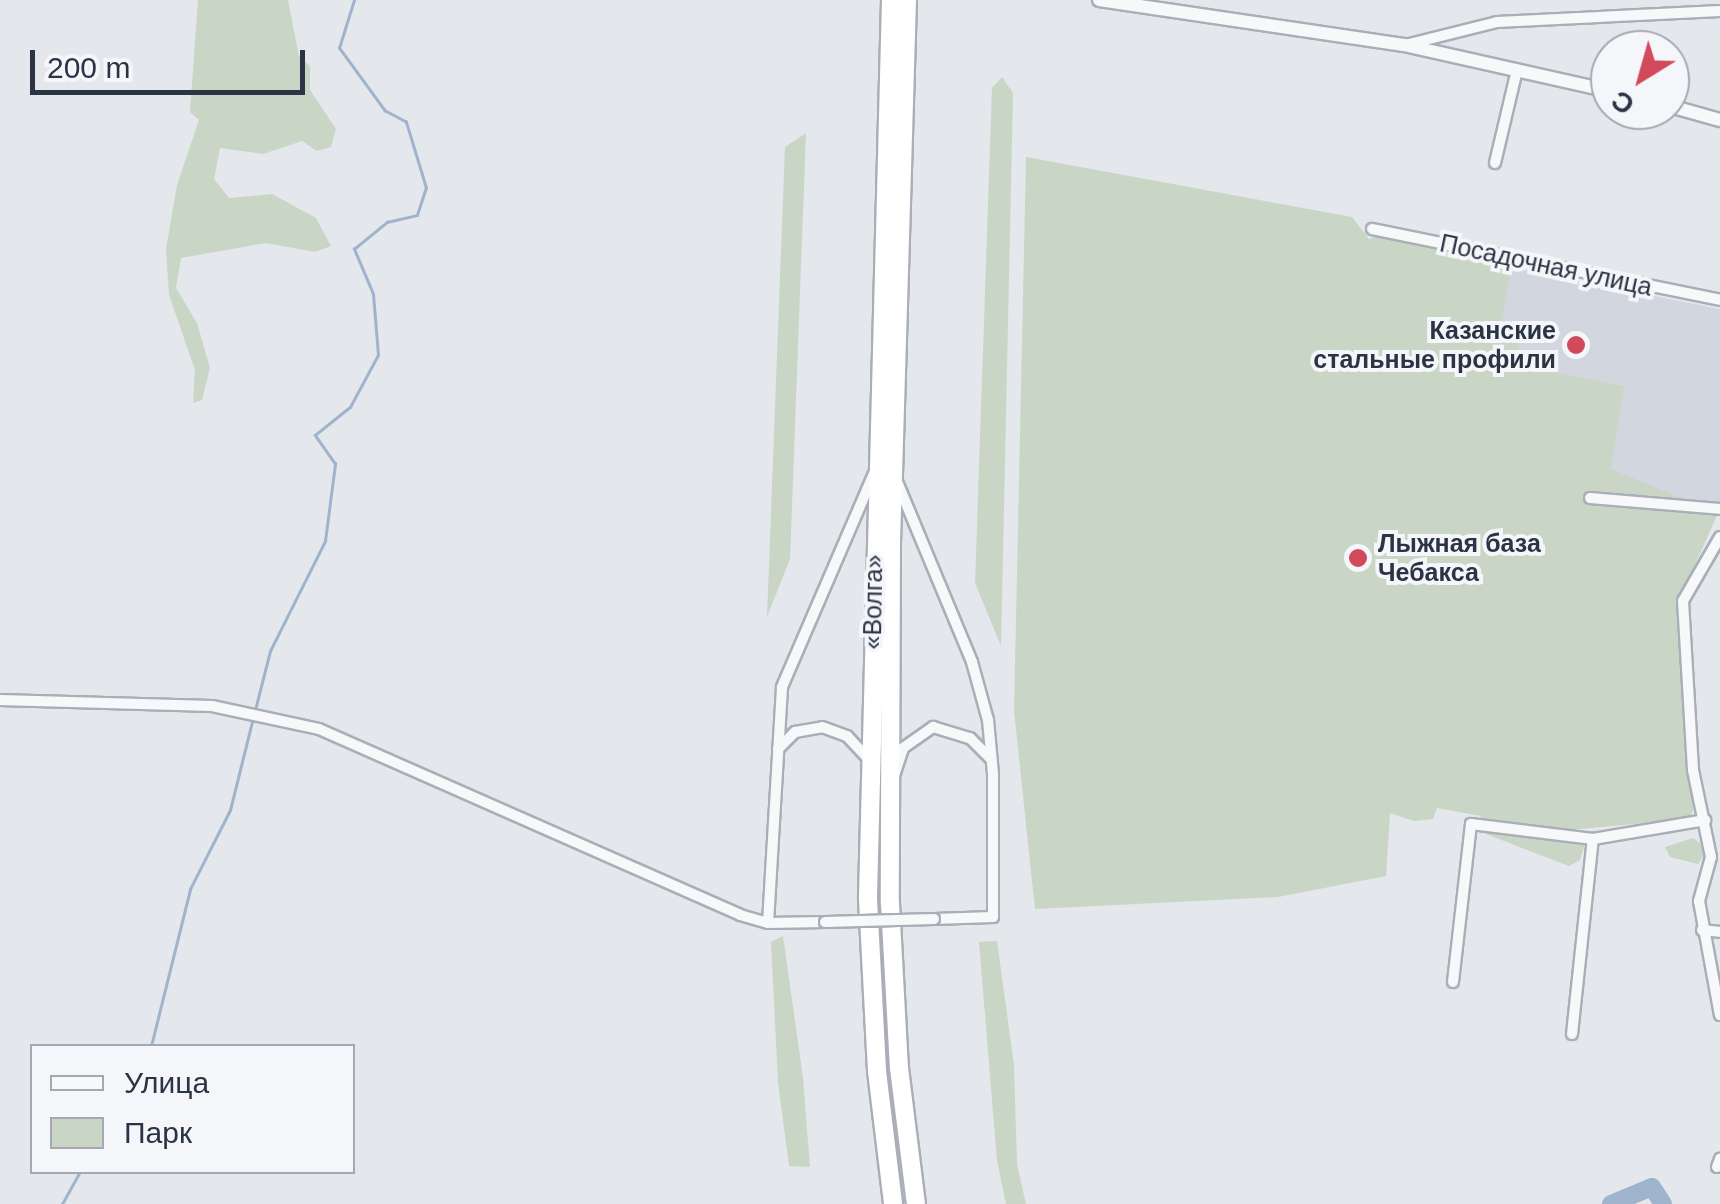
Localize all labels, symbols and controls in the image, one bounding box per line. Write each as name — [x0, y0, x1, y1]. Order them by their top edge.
scale bar — [35, 30, 310, 92]
north arrow — [1590, 30, 1690, 130]
text: 200 m — [47, 51, 130, 84]
text: С — [1605, 84, 1640, 121]
street label: Посадочная улица — [1437, 228, 1655, 302]
place label: Казанские стальные профили — [1313, 316, 1556, 375]
marker: Казанские стальные профили — [1565, 334, 1587, 356]
place label: Лыжная база Чебакса — [1378, 529, 1541, 588]
marker: Лыжная база Чебакса — [1347, 547, 1369, 569]
street label: «Волга» — [857, 554, 889, 650]
legend — [30, 1044, 355, 1174]
text: Улица — [124, 1066, 209, 1099]
text: Парк — [124, 1116, 192, 1149]

